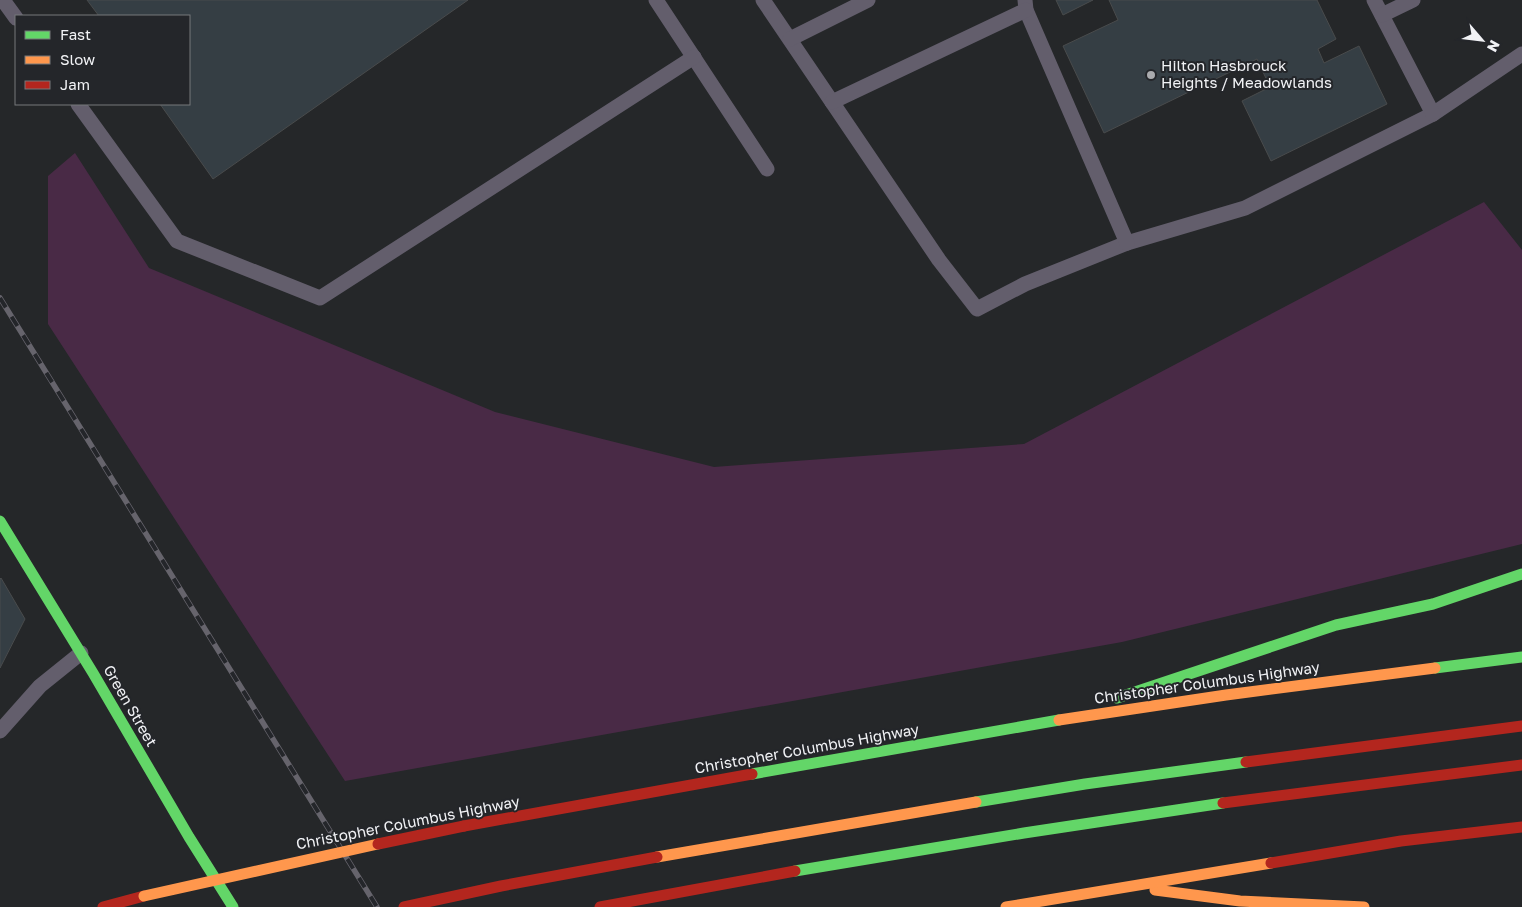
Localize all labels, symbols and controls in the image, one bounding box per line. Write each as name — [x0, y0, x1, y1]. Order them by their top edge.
legend — [15, 15, 190, 105]
north arrow — [1457, 15, 1507, 65]
text: Fast — [60, 25, 91, 43]
text: N — [1484, 38, 1504, 55]
text: Slow — [60, 50, 95, 68]
place label: Hilton Hasbrouck Heights / Meadowlands — [1161, 56, 1332, 91]
marker: Hilton Hasbrouck Heights / Meadowlands — [1145, 69, 1157, 81]
text: Jam — [60, 75, 90, 93]
street label: Christopher Columbus Highway — [1093, 657, 1321, 707]
street label: Green Street — [100, 662, 161, 749]
street label: Christopher Columbus Highway — [693, 719, 921, 777]
street label: Christopher Columbus Highway — [294, 791, 522, 853]

